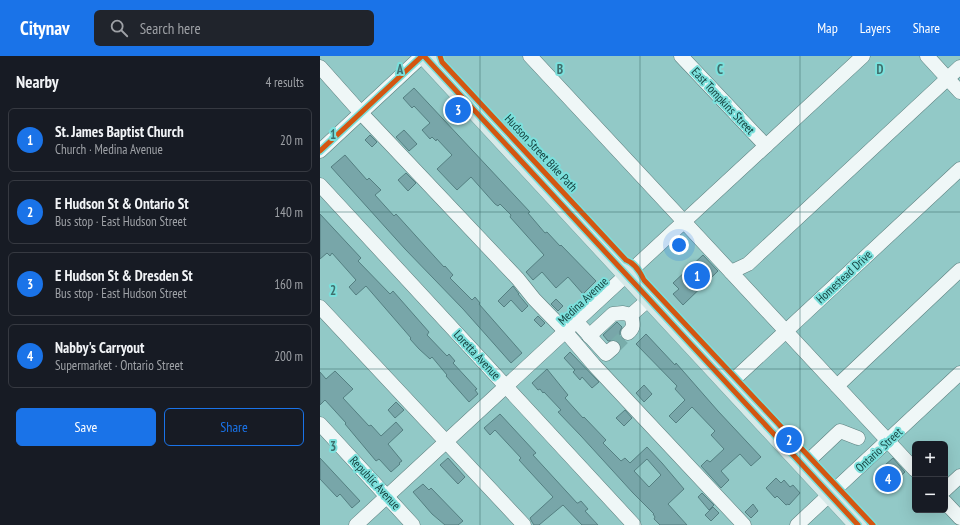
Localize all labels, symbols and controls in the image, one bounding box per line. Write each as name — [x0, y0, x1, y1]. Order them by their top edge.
search box — [94, 10, 374, 46]
text: Citynav — [20, 16, 70, 40]
icon: search — [108, 17, 130, 39]
text: Search here — [140, 19, 201, 38]
text: Map — [817, 19, 838, 37]
text: Layers — [860, 19, 891, 37]
text: Share — [913, 19, 940, 37]
text: A — [396, 61, 404, 78]
text: B — [557, 61, 563, 78]
text: C — [717, 61, 723, 78]
text: D — [877, 61, 884, 78]
street label: East Tompkins Street — [689, 64, 759, 138]
text: Nearby — [16, 71, 59, 93]
text: 4 results — [265, 74, 304, 91]
pin: 3 — [445, 95, 471, 125]
street label: Hudson Street Bike Path — [502, 111, 581, 194]
text: St. James Baptist Church — [55, 122, 184, 141]
text: 1 — [330, 126, 336, 143]
text: 1 — [27, 132, 33, 149]
text: 20 m — [280, 132, 303, 149]
text: Church · Medina Avenue — [55, 141, 163, 158]
text: E Hudson St & Ontario St — [55, 194, 189, 213]
text: 2 — [27, 204, 33, 221]
text: 140 m — [274, 204, 303, 221]
text: Bus stop · East Hudson Street — [55, 213, 186, 230]
your location — [669, 235, 689, 255]
street label: Homestead Drive — [813, 247, 875, 306]
pin: 1 — [684, 261, 710, 291]
text: E Hudson St & Dresden St — [55, 266, 193, 285]
street label: Medina Avenue — [554, 274, 611, 328]
text: 3 — [27, 276, 33, 293]
text: 160 m — [274, 276, 303, 293]
text: 2 — [330, 282, 336, 299]
text: Bus stop · East Hudson Street — [55, 285, 186, 302]
street label: Loretta Avenue — [451, 327, 504, 382]
text: Nabby's Carryout — [55, 338, 144, 357]
text: 4 — [27, 348, 33, 365]
text: 200 m — [274, 348, 303, 365]
text: Supermarket · Ontario Street — [55, 357, 183, 374]
button: Save — [16, 408, 156, 446]
button: Share — [164, 408, 304, 446]
street label: Ontario Street — [852, 424, 906, 475]
pin: 2 — [776, 425, 802, 455]
text: 3 — [330, 438, 336, 455]
map controls — [912, 441, 948, 513]
button: + — [912, 441, 948, 477]
street label: Republic Avenue — [347, 453, 404, 513]
pin: 4 — [875, 464, 901, 494]
button: − — [912, 477, 948, 513]

